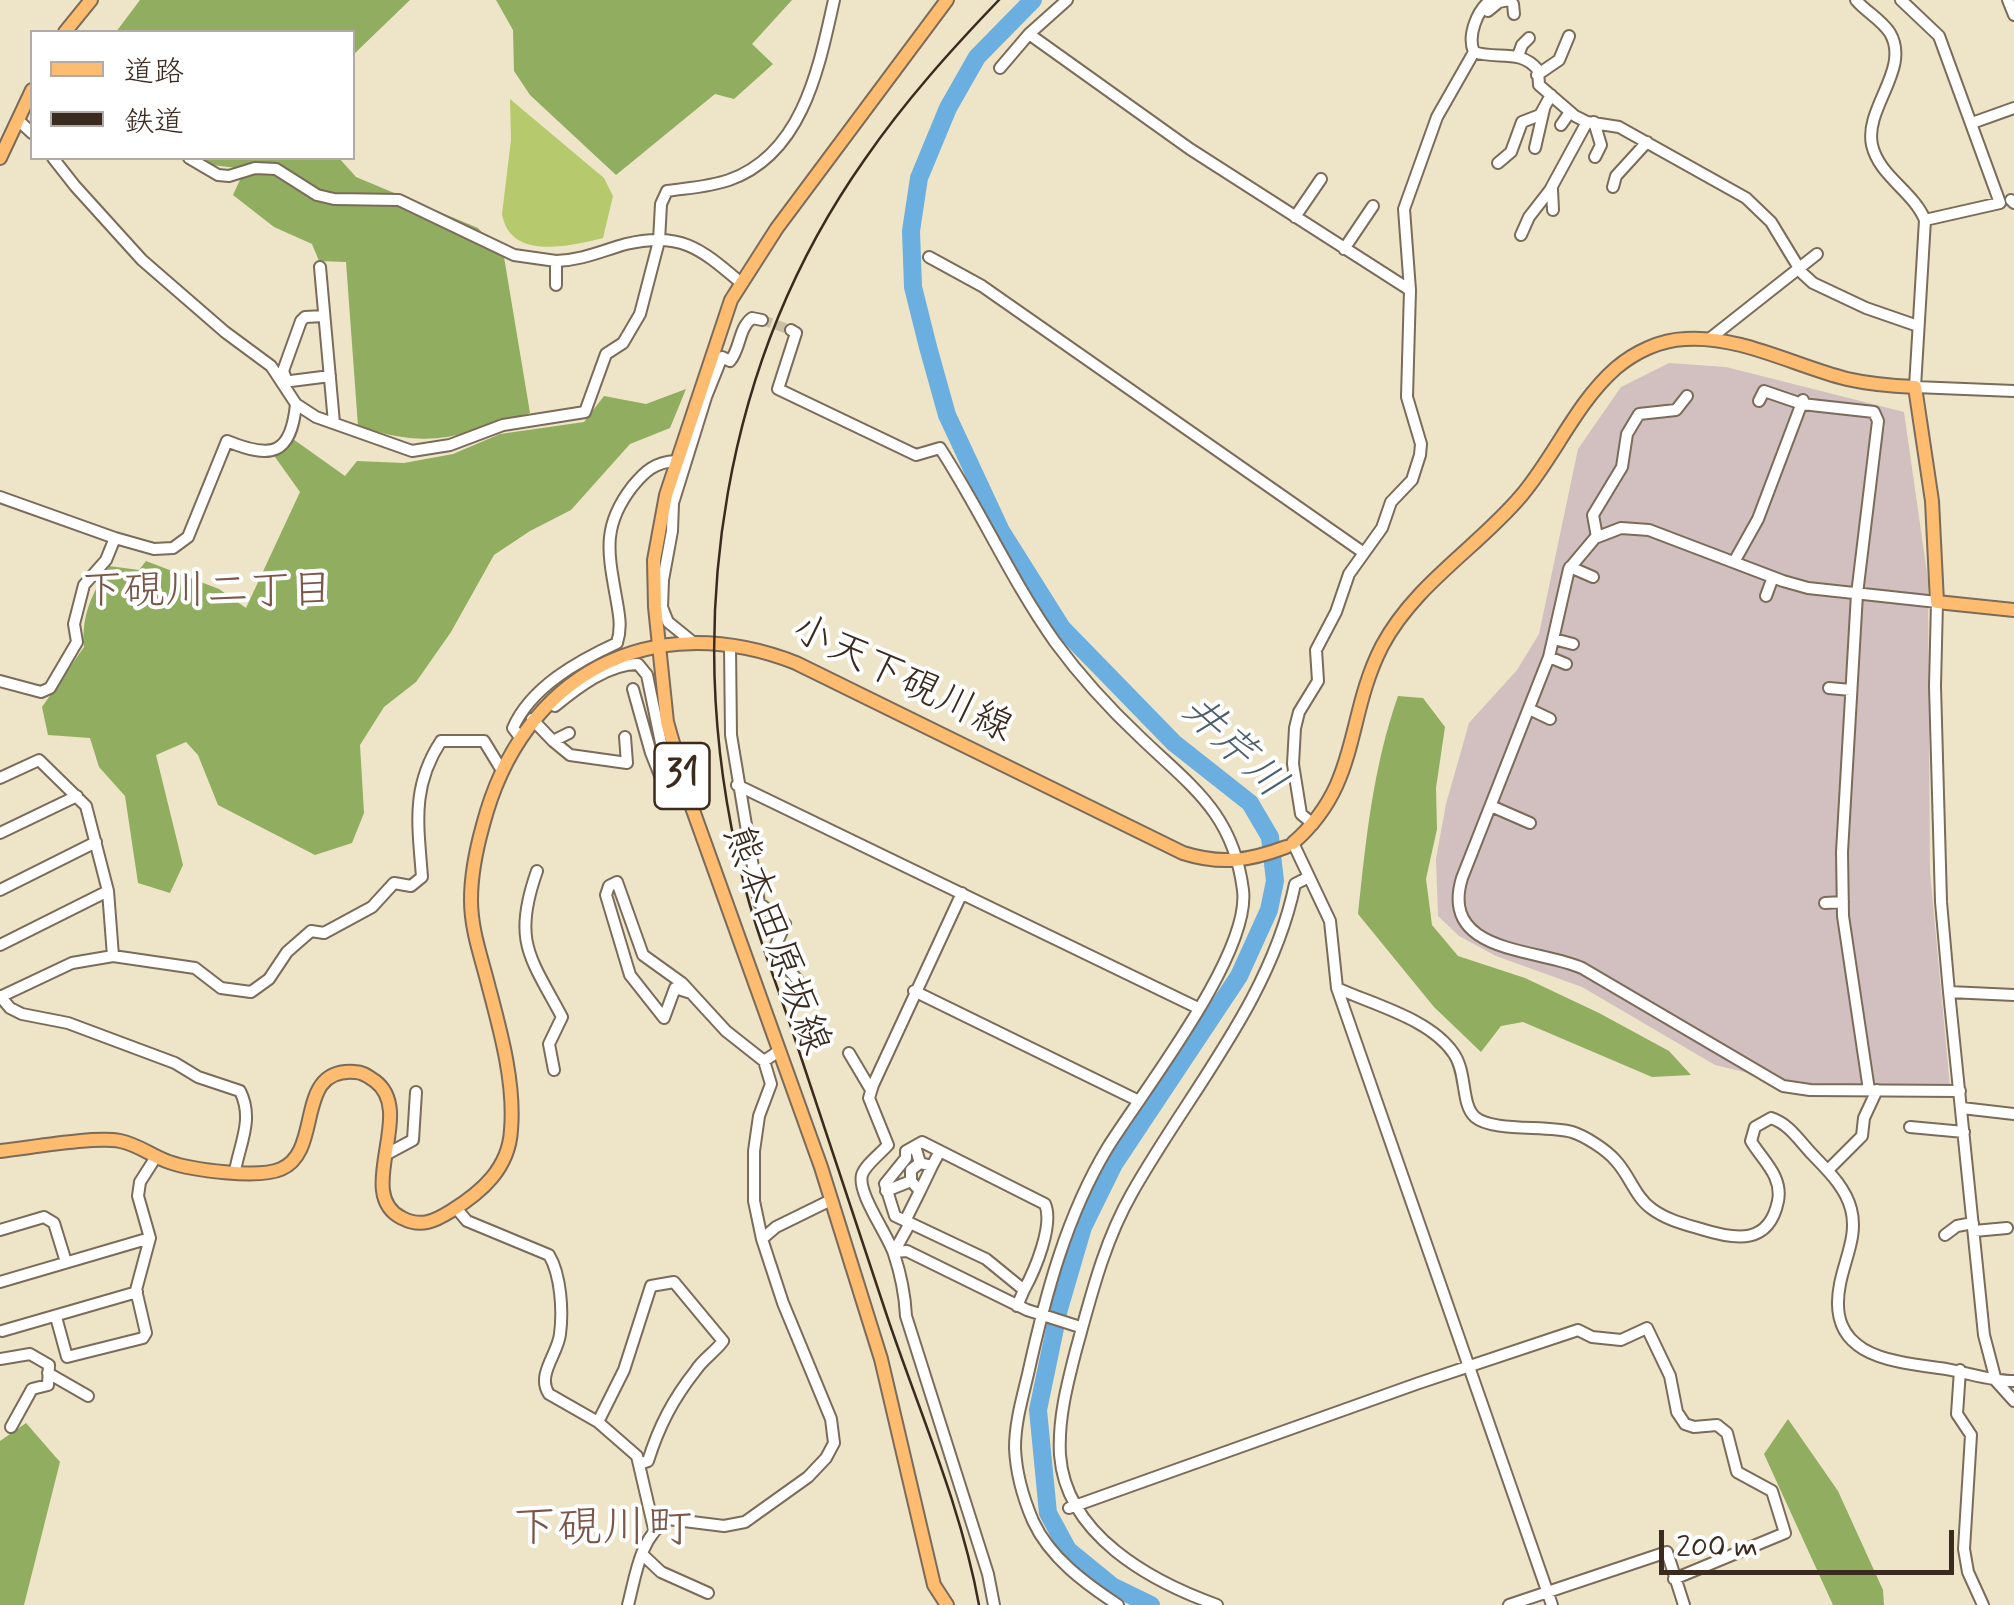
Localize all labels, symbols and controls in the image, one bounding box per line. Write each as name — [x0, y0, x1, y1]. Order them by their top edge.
legend — [30, 30, 355, 160]
text: 道路 — [124, 53, 184, 92]
text: 鉄道 — [124, 103, 184, 142]
district label: 下硯川二丁目 — [81, 569, 333, 619]
street label: 小天下硯川線 — [783, 607, 1019, 755]
water label: 井芹川 — [1169, 687, 1295, 811]
road number: 31 — [654, 743, 710, 809]
street label: 熊本田原坂線 — [710, 820, 838, 1062]
district label: 下硯川町 — [512, 1505, 692, 1559]
scale bar — [1664, 1510, 1959, 1572]
text: 200 m — [1676, 1528, 1758, 1567]

